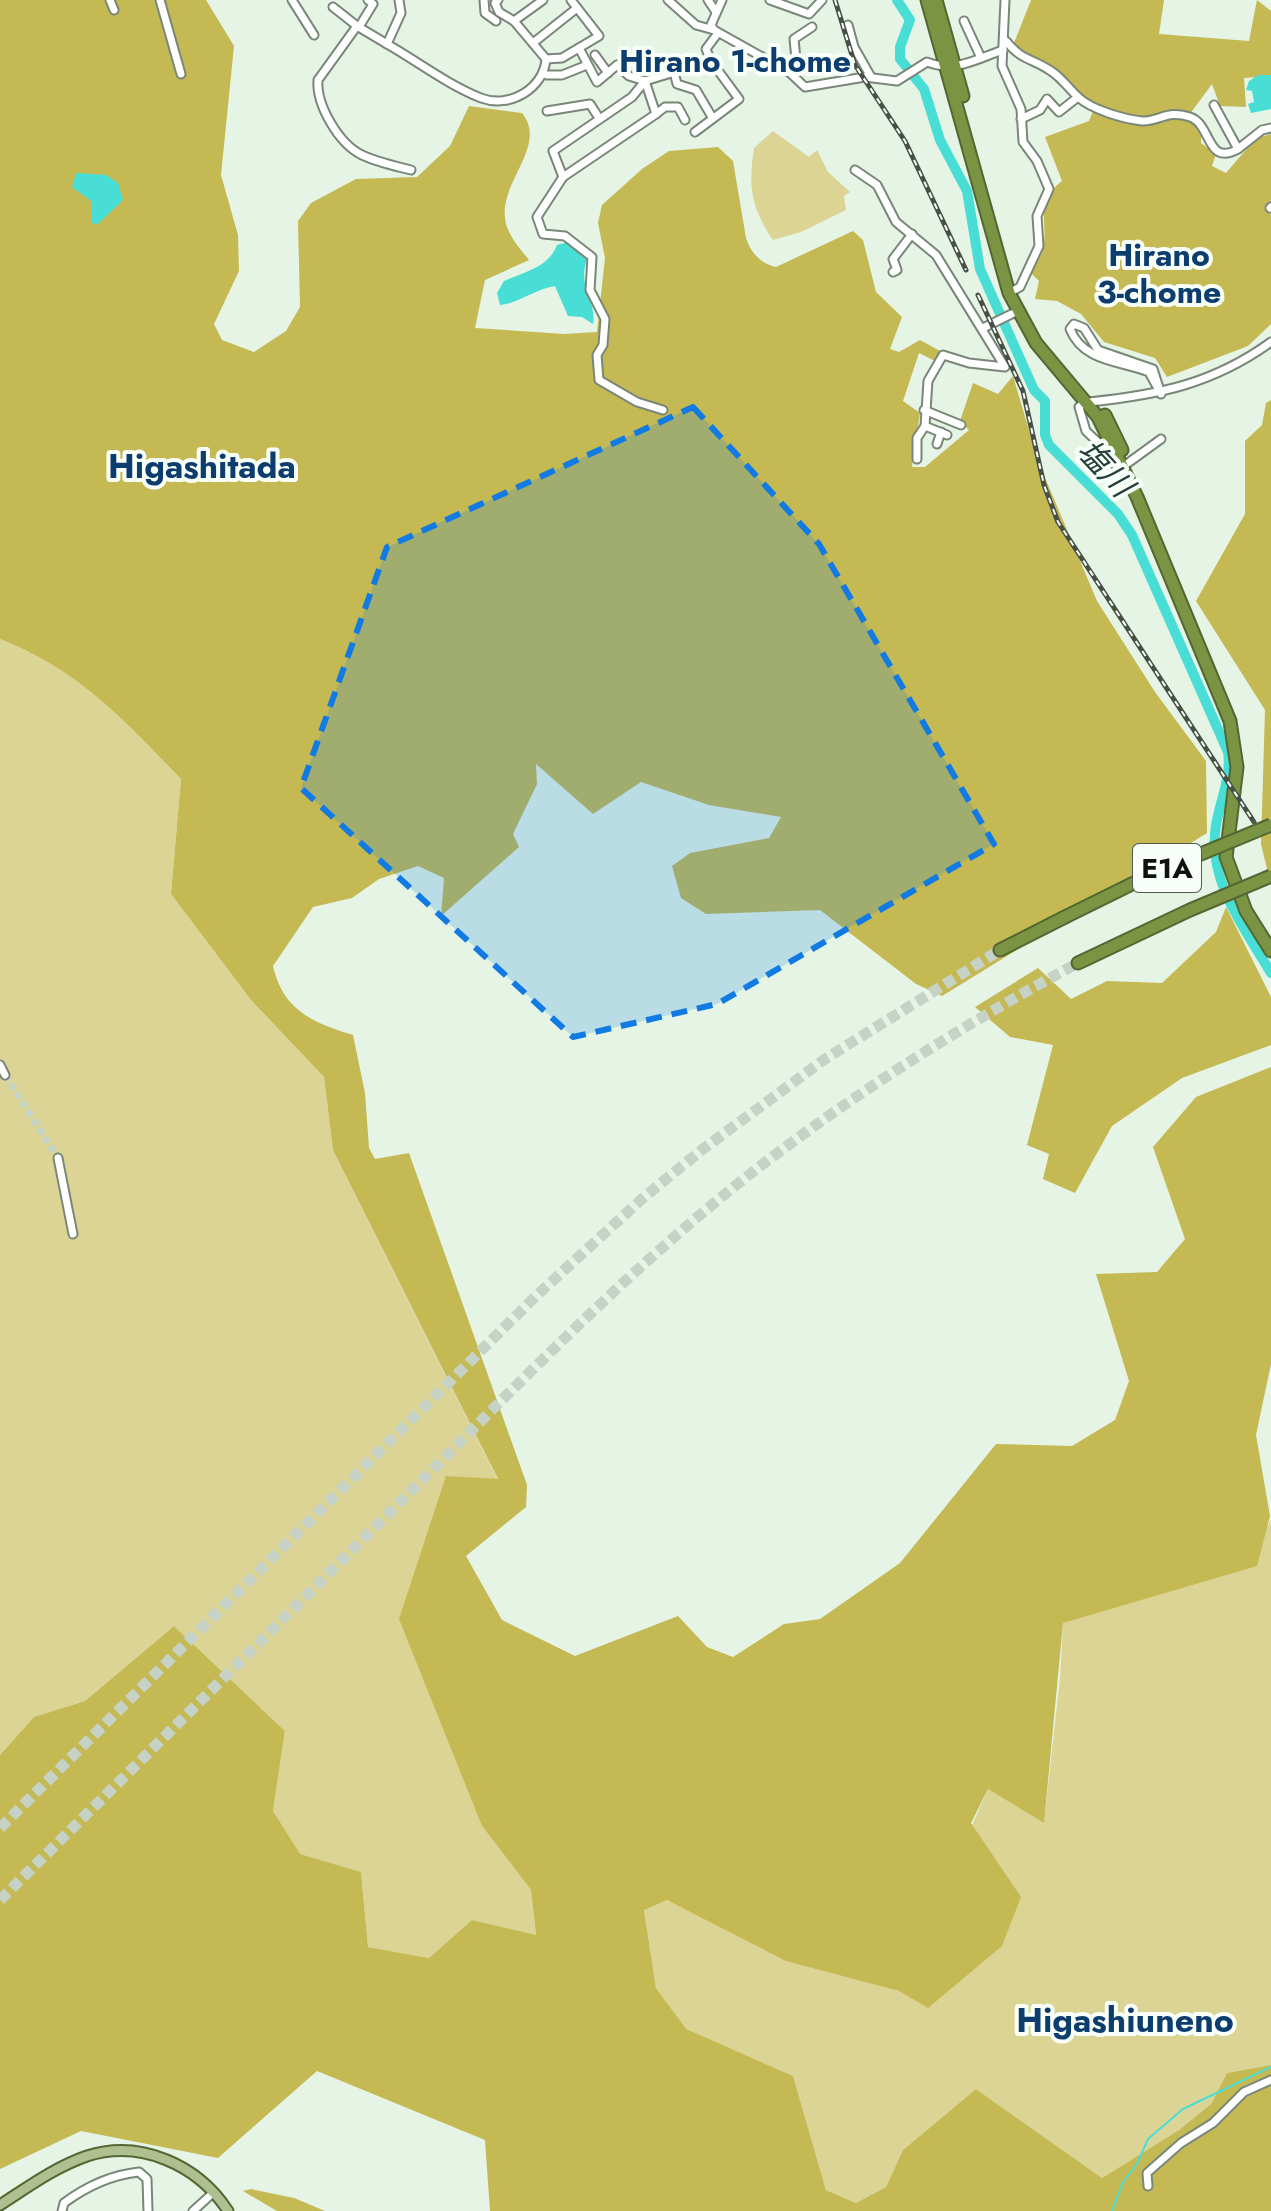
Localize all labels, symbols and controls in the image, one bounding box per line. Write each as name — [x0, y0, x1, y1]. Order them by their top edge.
district label: Hirano 1-chome — [619, 38, 851, 84]
district label: Hirano 3-chome — [1097, 232, 1221, 315]
water label: 塩川 — [1066, 429, 1146, 509]
district label: Higashitada — [108, 442, 296, 491]
road number: E1A — [1133, 844, 1201, 892]
district label: Higashiuneno — [1016, 1996, 1234, 2045]

